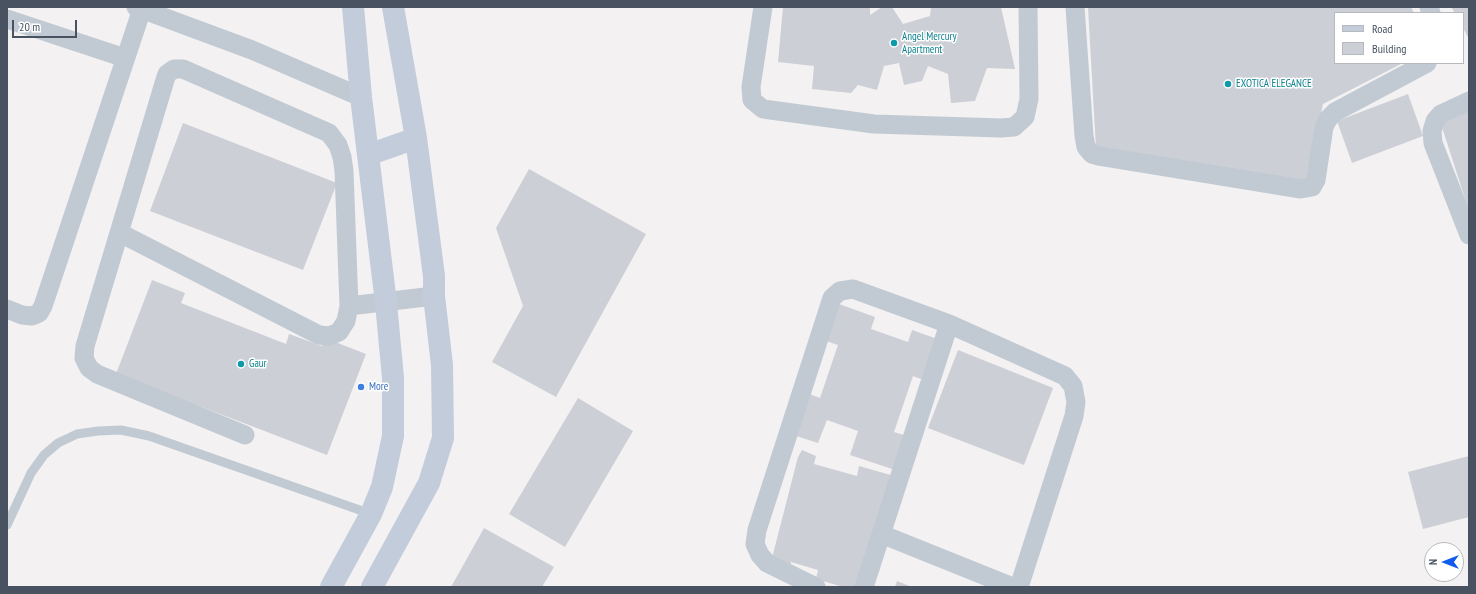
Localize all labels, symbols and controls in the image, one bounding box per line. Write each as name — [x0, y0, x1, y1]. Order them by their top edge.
scale bar — [14, 12, 79, 38]
legend — [1334, 12, 1464, 64]
text: 20 m — [19, 19, 40, 34]
text: Road — [1372, 21, 1392, 36]
place label: Angel Mercury Apartment — [902, 30, 957, 56]
marker: Angel Mercury Apartment — [889, 38, 899, 48]
text: Building — [1372, 41, 1407, 56]
place label: EXOTICA ELEGANCE — [1236, 77, 1312, 91]
marker: EXOTICA ELEGANCE — [1223, 79, 1233, 89]
place label: Gaur — [249, 357, 267, 371]
marker: Gaur — [236, 359, 246, 369]
place label: More — [369, 380, 388, 394]
marker: More — [356, 382, 366, 392]
north arrow — [1424, 542, 1464, 582]
text: N — [1426, 559, 1440, 565]

